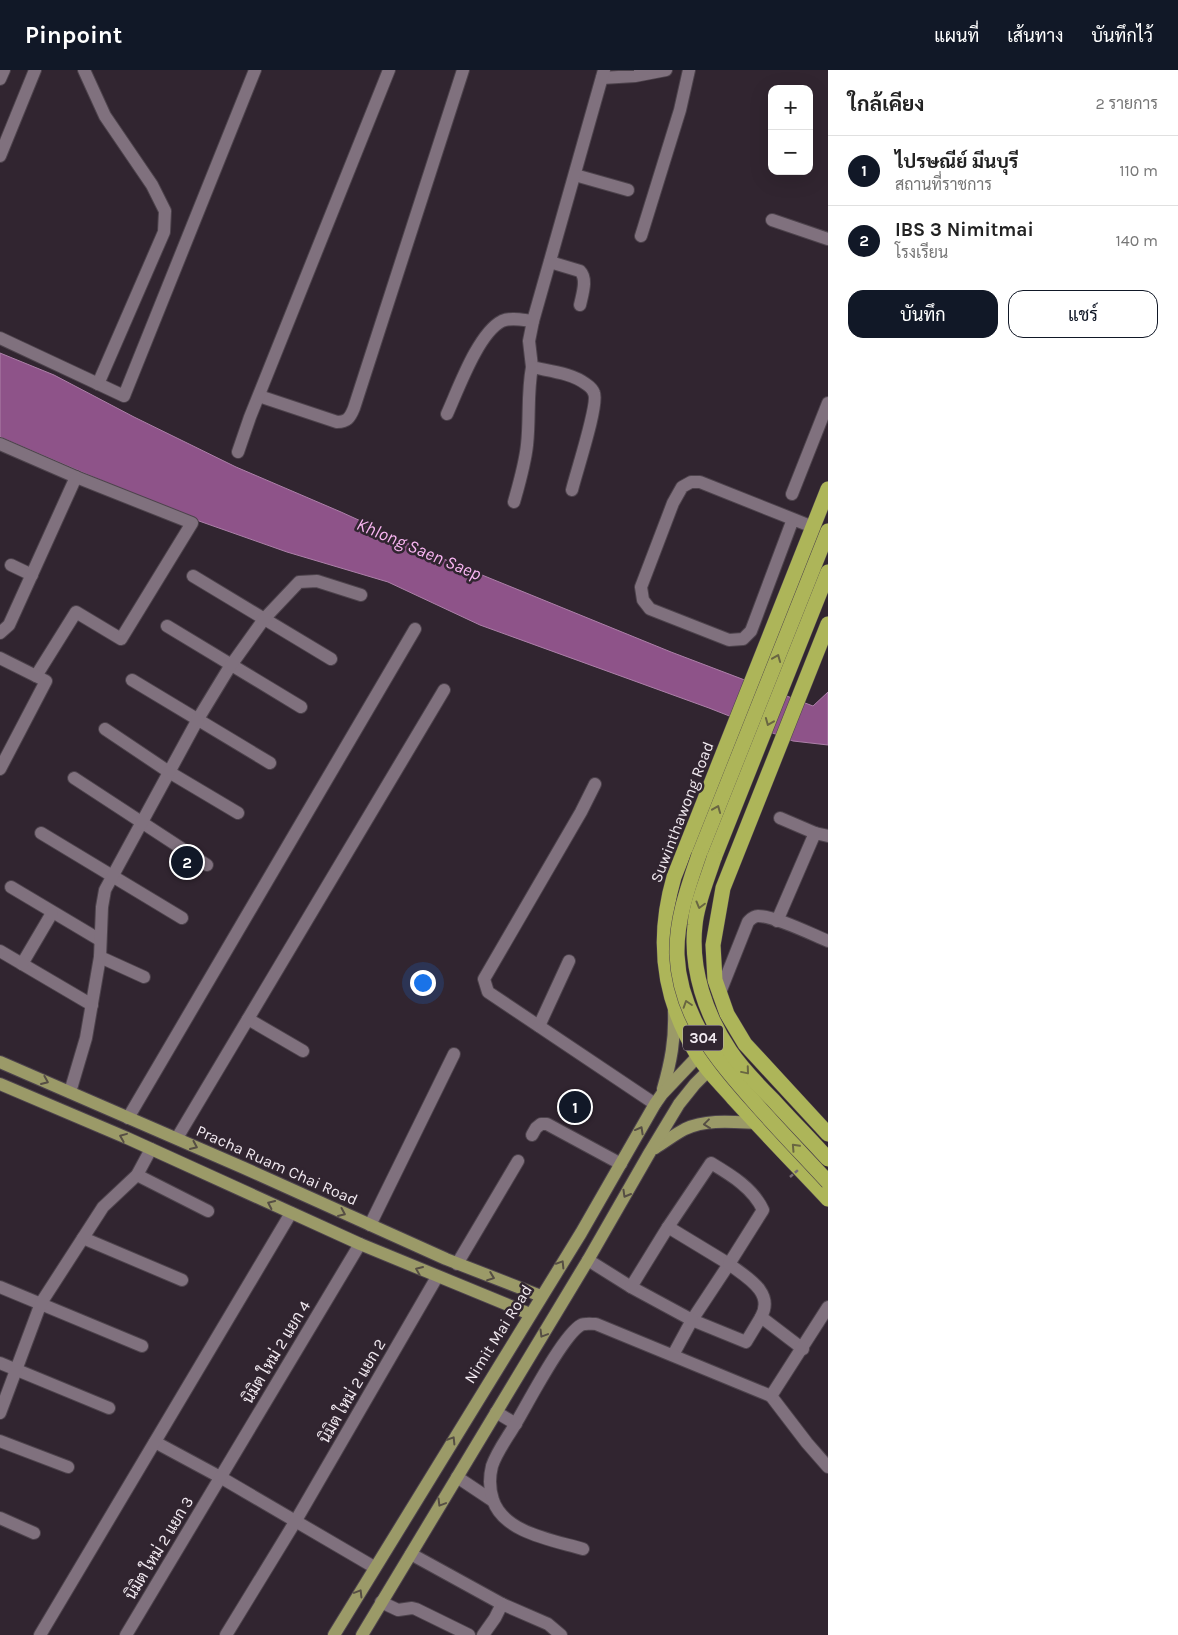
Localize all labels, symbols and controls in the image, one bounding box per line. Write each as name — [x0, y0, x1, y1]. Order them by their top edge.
text: Pinpoint — [25, 21, 122, 49]
text: แผนที่ — [934, 25, 979, 47]
text: เส้นทาง — [1007, 25, 1063, 47]
text: บันทึกไว้ — [1091, 25, 1153, 47]
map controls — [768, 85, 813, 175]
button: + — [768, 85, 813, 130]
text: ใกล้เคียง — [848, 92, 924, 116]
text: 2 รายการ — [1096, 94, 1158, 113]
button: − — [768, 130, 813, 175]
text: ไปรษณีย์ มีนบุรี — [895, 151, 1018, 173]
text: 1 — [861, 161, 867, 180]
text: 110 m — [1119, 161, 1158, 180]
text: สถานที่ราชการ — [895, 175, 992, 194]
text: IBS 3 Nimitmai — [895, 219, 1034, 241]
text: 2 — [859, 231, 869, 250]
text: 140 m — [1116, 231, 1158, 250]
text: โรงเรียน — [895, 243, 948, 262]
button: บันทึก — [848, 290, 998, 338]
button: แชร์ — [1008, 290, 1158, 338]
water label: Khlong Saen Saep — [353, 513, 485, 585]
one-way arrow — [771, 654, 781, 663]
one-way arrow — [764, 717, 774, 725]
street label: Suwinthawong Road — [646, 739, 718, 885]
one-way arrow — [710, 805, 721, 814]
pin: 2 — [171, 843, 203, 881]
one-way arrow — [695, 901, 706, 910]
your location — [410, 970, 436, 996]
one-way arrow — [683, 1000, 693, 1009]
road number: 304 — [683, 1026, 723, 1050]
one-way arrow — [741, 1066, 750, 1075]
one-way arrow — [40, 1075, 49, 1086]
pin: 1 — [559, 1088, 591, 1126]
one-way arrow — [703, 1118, 711, 1129]
street label: Pracha Ruam Chai Road — [193, 1121, 361, 1209]
one-way arrow — [634, 1126, 644, 1135]
one-way arrow — [119, 1132, 128, 1143]
one-way arrow — [189, 1139, 198, 1150]
one-way arrow — [792, 1144, 801, 1153]
one-way arrow — [622, 1189, 632, 1198]
one-way arrow — [267, 1200, 276, 1211]
one-way arrow — [337, 1206, 346, 1217]
one-way arrow — [554, 1261, 564, 1270]
one-way arrow — [416, 1265, 424, 1275]
one-way arrow — [486, 1271, 495, 1281]
street label: Nimit Mai Road — [460, 1281, 536, 1387]
street label: นิมิต ใหม่ 2 แยก 4 — [236, 1296, 314, 1407]
one-way arrow — [540, 1329, 550, 1338]
street label: นิมิต ใหม่ 2 แยก 2 — [313, 1335, 390, 1446]
one-way arrow — [446, 1436, 456, 1445]
street label: นิมิต ใหม่ 2 แยก 3 — [119, 1492, 197, 1603]
one-way arrow — [438, 1498, 448, 1507]
one-way arrow — [352, 1590, 362, 1599]

